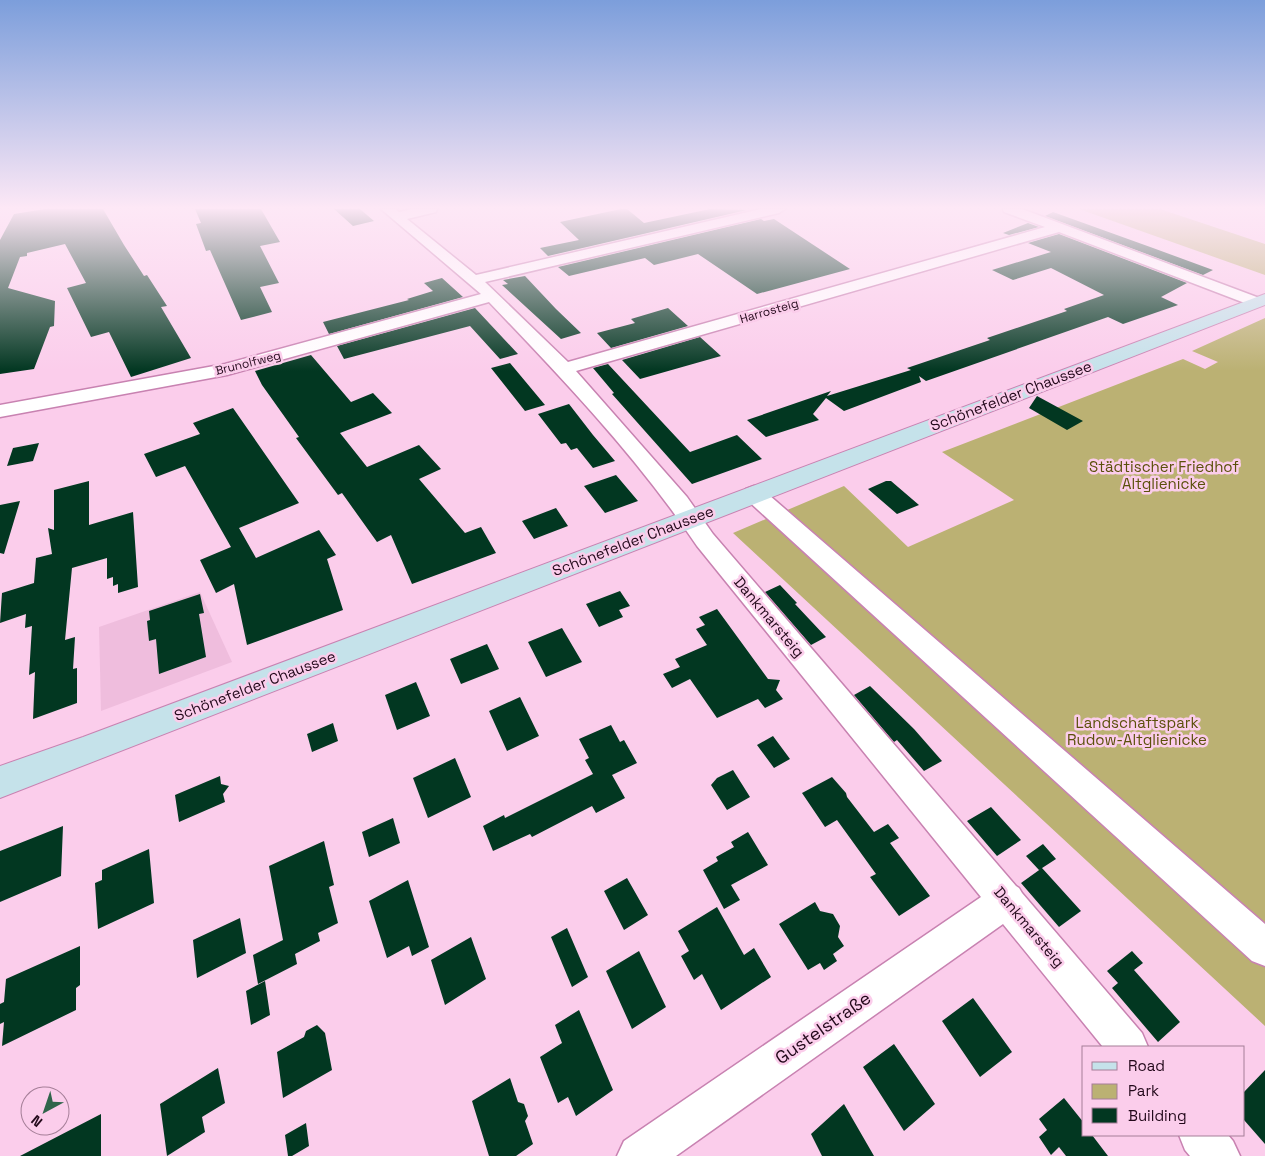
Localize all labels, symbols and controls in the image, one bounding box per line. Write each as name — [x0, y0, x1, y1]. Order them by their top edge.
street label: Harrosteig — [738, 295, 800, 327]
street label: Brunolfweg — [213, 347, 283, 379]
street label: Schönefelder Chaussee — [927, 356, 1094, 435]
park label: Städtischer Friedhof Altglienicke — [1089, 457, 1239, 493]
street label: Schönefelder Chaussee — [549, 501, 716, 580]
street label: Dankmarsteig — [730, 572, 809, 661]
street label: Schönefelder Chaussee — [171, 646, 338, 725]
park label: Landschaftspark Rudow-Altglienicke — [1067, 713, 1207, 749]
street label: Dankmarsteig — [990, 882, 1069, 971]
street label: Gustelstraße — [770, 986, 875, 1069]
legend — [1082, 1046, 1245, 1136]
text: Road — [1128, 1056, 1165, 1075]
text: Park — [1128, 1081, 1159, 1100]
north arrow — [20, 1086, 70, 1136]
text: Building — [1128, 1106, 1187, 1125]
text: N — [27, 1111, 46, 1131]

